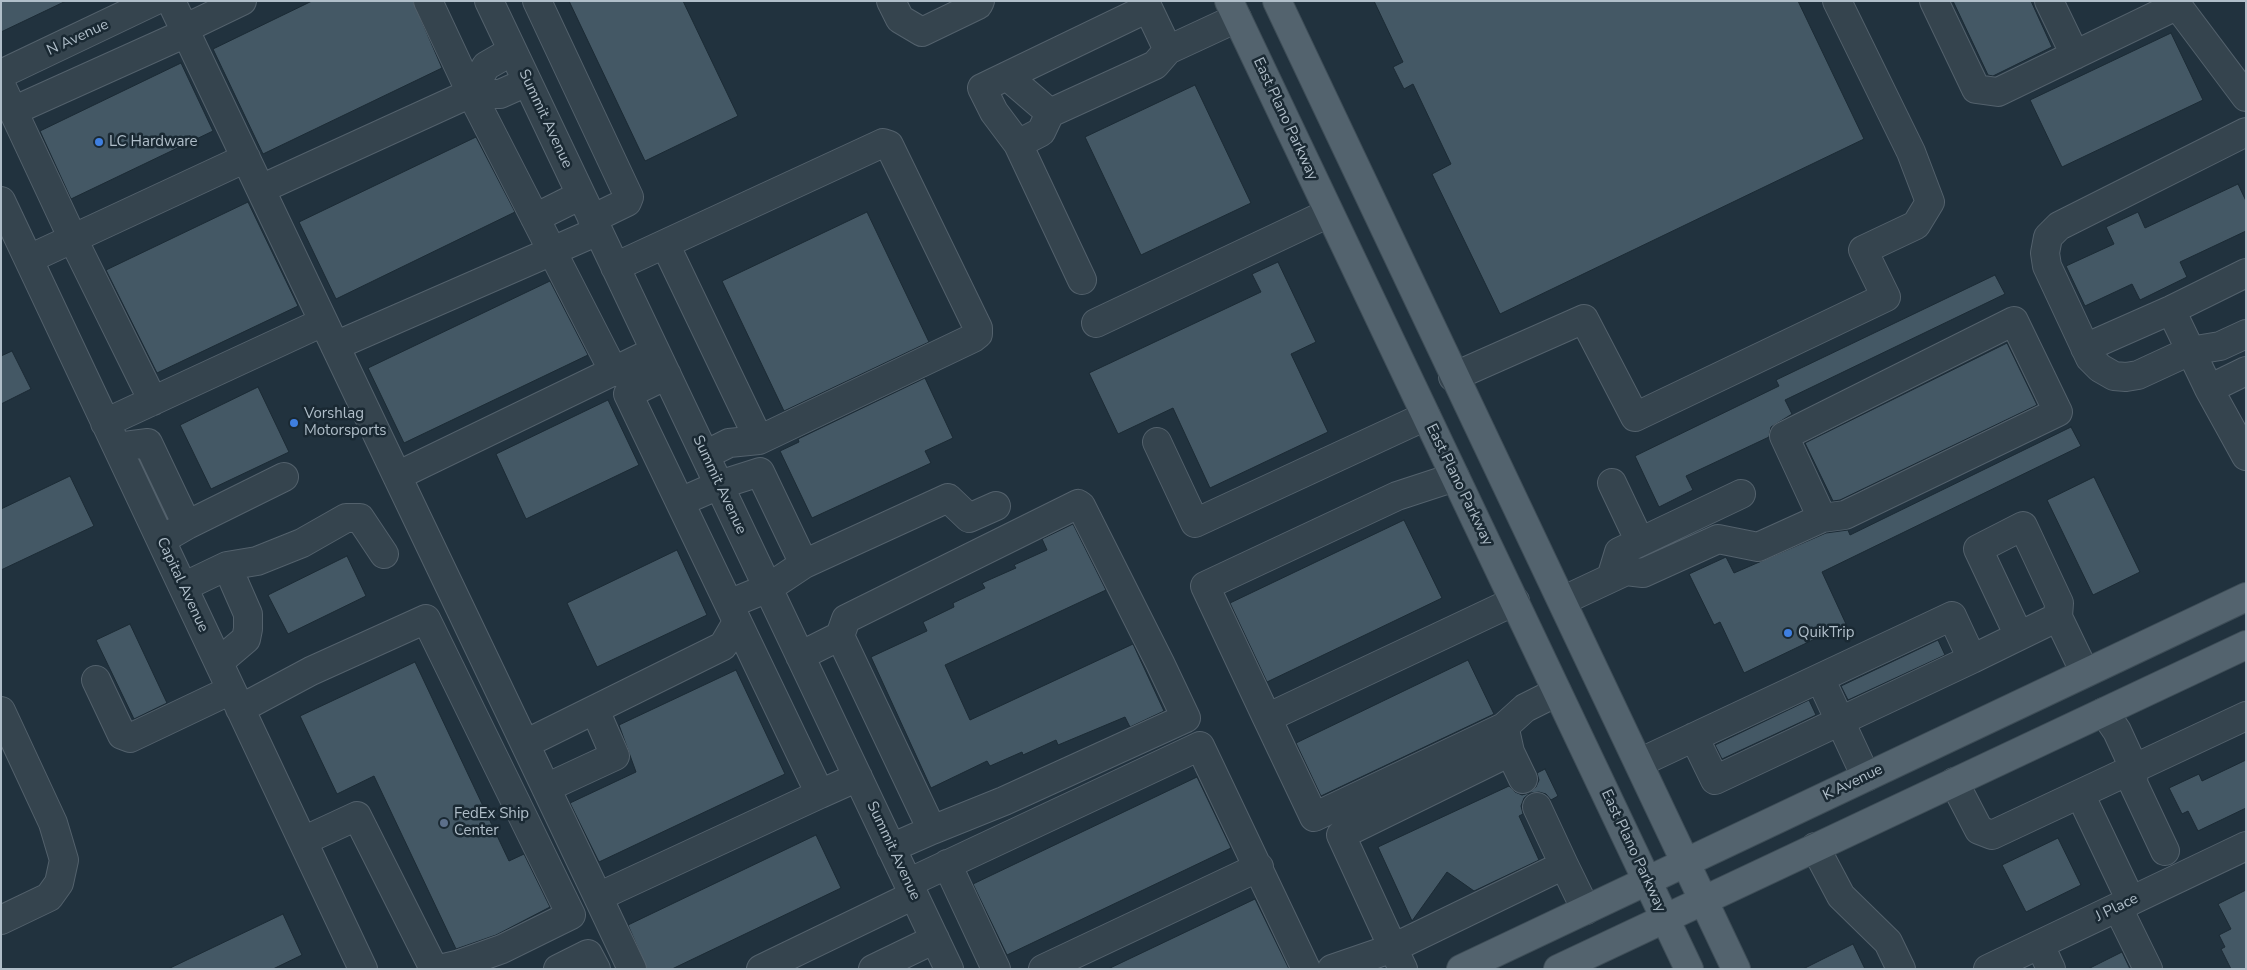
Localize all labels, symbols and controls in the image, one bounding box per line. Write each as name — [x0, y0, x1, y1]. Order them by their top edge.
street label: N Avenue — [44, 16, 112, 60]
street label: East Plano Parkway — [1249, 55, 1321, 183]
street label: Summit Avenue — [514, 67, 576, 171]
place label: LC Hardware — [109, 133, 198, 151]
marker: LC Hardware — [93, 136, 105, 148]
place label: Vorshlag Motorsports — [304, 405, 386, 440]
marker: Vorshlag Motorsports — [288, 417, 300, 429]
street label: East Plano Parkway — [1422, 421, 1496, 549]
street label: Summit Avenue — [688, 433, 750, 537]
street label: Capital Avenue — [152, 535, 212, 635]
place label: QuikTrip — [1798, 624, 1854, 642]
marker: QuikTrip — [1782, 627, 1794, 639]
street label: K Avenue — [1820, 761, 1886, 805]
street label: East Plano Parkway — [1597, 787, 1669, 915]
street label: Summit Avenue — [862, 799, 924, 903]
place label: FedEx Ship Center — [454, 805, 529, 840]
marker: FedEx Ship Center — [438, 817, 450, 829]
street label: J Place — [2093, 890, 2141, 926]

